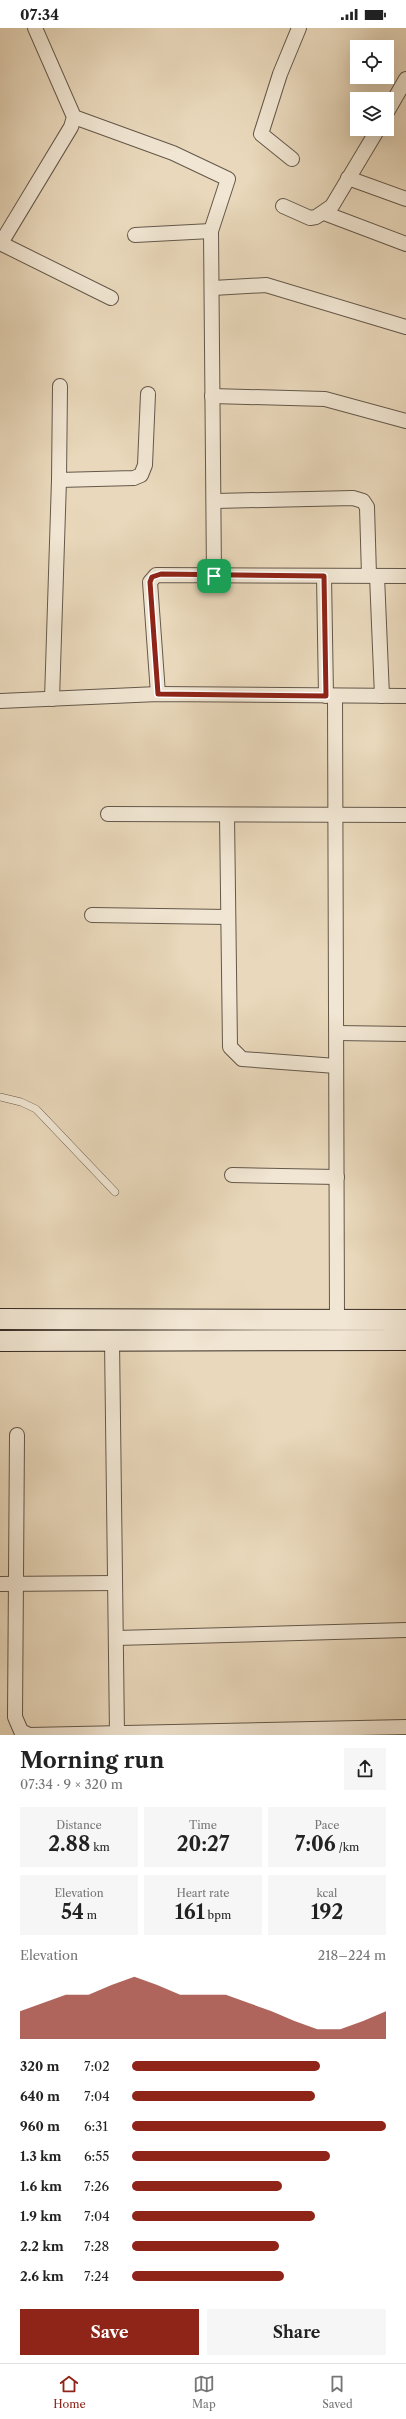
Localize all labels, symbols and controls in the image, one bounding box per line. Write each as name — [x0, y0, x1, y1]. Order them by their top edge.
text: 07:34 — [20, 5, 59, 24]
map controls — [350, 40, 394, 136]
button: locate — [350, 40, 394, 84]
button: layers — [350, 92, 394, 136]
pin — [197, 559, 231, 593]
icon: arrive — [203, 565, 225, 587]
text: Morning run — [20, 1747, 164, 1774]
button: share — [344, 1748, 386, 1790]
text: 07:34 · 9 × 320 m — [20, 1776, 123, 1792]
text: Distance — [56, 1818, 102, 1832]
text: Time — [189, 1818, 217, 1832]
text: Pace — [315, 1818, 339, 1832]
text: 2.88 — [48, 1832, 90, 1856]
text: 20:27 — [177, 1832, 229, 1856]
text: 7:06 — [295, 1832, 336, 1856]
text: km — [90, 1840, 110, 1854]
text: /km — [336, 1840, 359, 1854]
text: Elevation — [54, 1886, 104, 1900]
text: Heart rate — [176, 1886, 230, 1900]
text: kcal — [317, 1886, 337, 1900]
text: 54 — [61, 1900, 84, 1924]
text: 161 — [175, 1900, 205, 1924]
text: 192 — [311, 1900, 343, 1924]
text: m — [84, 1908, 97, 1922]
text: bpm — [205, 1908, 231, 1922]
text: Elevation — [20, 1947, 78, 1963]
text: 218–224 m — [318, 1947, 386, 1963]
text: 320 m — [20, 2058, 60, 2074]
text: 7:02 — [84, 2058, 110, 2074]
text: 640 m — [20, 2088, 60, 2104]
text: 7:04 — [84, 2088, 110, 2104]
text: 960 m — [20, 2118, 60, 2134]
text: 6:31 — [84, 2118, 108, 2134]
text: 1.3 km — [20, 2148, 62, 2164]
text: 6:55 — [84, 2148, 109, 2164]
text: 1.6 km — [20, 2178, 62, 2194]
text: 7:26 — [84, 2178, 109, 2194]
text: 1.9 km — [20, 2208, 62, 2224]
text: 7:04 — [84, 2208, 110, 2224]
text: 2.2 km — [20, 2238, 64, 2254]
text: 7:28 — [84, 2238, 109, 2254]
text: 2.6 km — [20, 2268, 64, 2284]
text: 7:24 — [84, 2268, 109, 2284]
button: Save — [20, 2309, 199, 2355]
button: Share — [207, 2309, 386, 2355]
tab: Home — [53, 2373, 86, 2411]
tab: Map — [192, 2373, 216, 2411]
tab: Saved — [322, 2373, 353, 2411]

